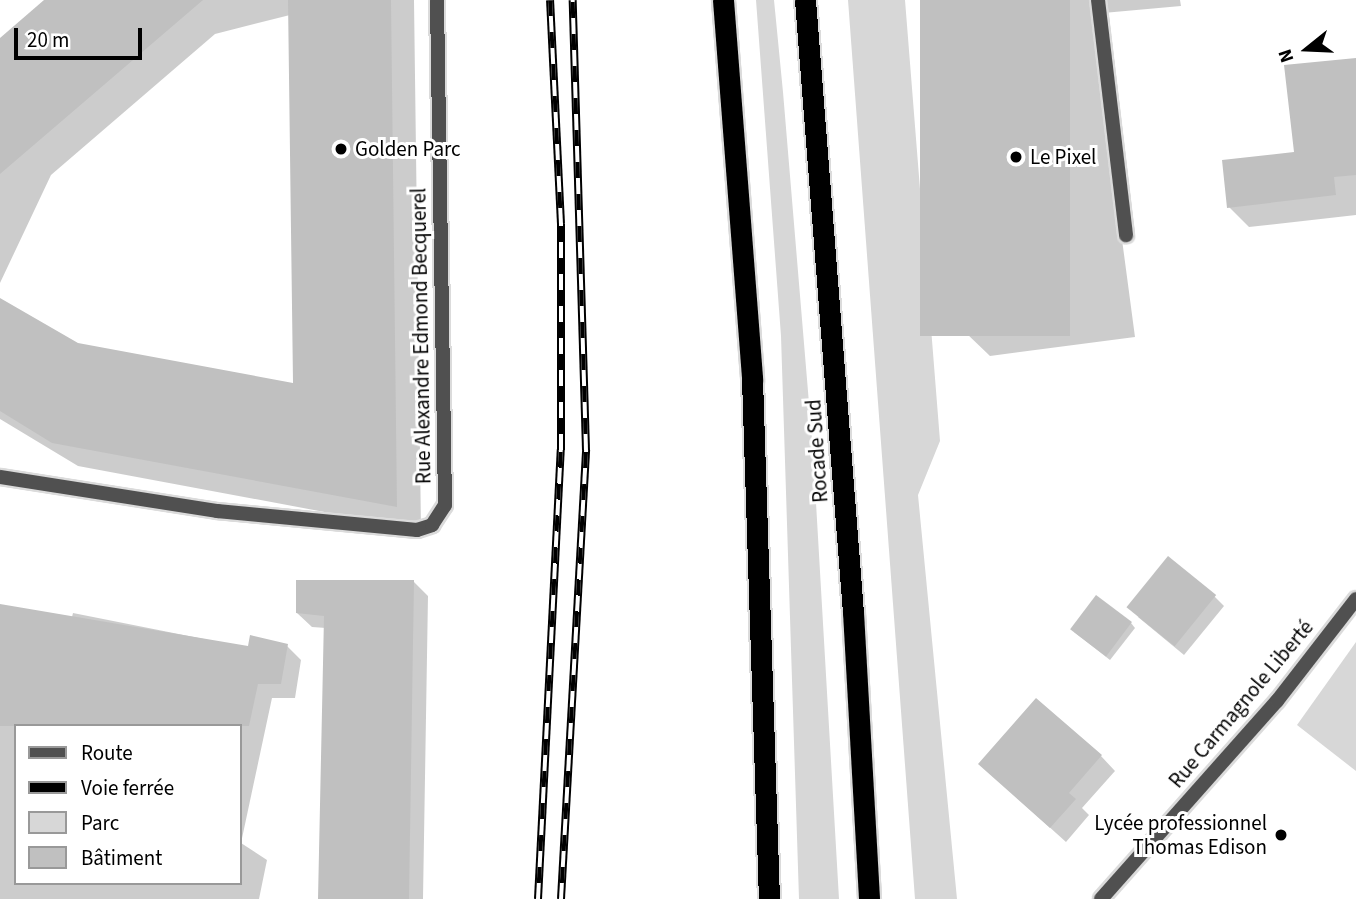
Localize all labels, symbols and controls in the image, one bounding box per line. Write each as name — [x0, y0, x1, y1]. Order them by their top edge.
scale bar — [18, 14, 145, 58]
north arrow — [1272, 14, 1342, 84]
text: 20 m — [27, 25, 69, 55]
text: N — [1272, 45, 1301, 66]
place label: Golden Parc — [355, 136, 461, 162]
marker: Golden Parc — [333, 141, 349, 157]
place label: Le Pixel — [1030, 144, 1096, 170]
marker: Le Pixel — [1008, 149, 1024, 165]
street label: Rue Alexandre Edmond Becquerel — [406, 188, 436, 484]
street label: Rocade Sud — [801, 398, 833, 504]
street label: Rue Carmagnole Liberté — [1163, 615, 1319, 793]
legend — [14, 724, 242, 885]
text: Route — [81, 738, 133, 768]
text: Voie ferrée — [81, 773, 174, 803]
text: Parc — [81, 808, 119, 838]
place label: Lycée professionnel Thomas Edison — [1094, 810, 1267, 860]
marker: Lycée professionnel Thomas Edison — [1273, 827, 1289, 843]
text: Bâtiment — [81, 843, 162, 873]

